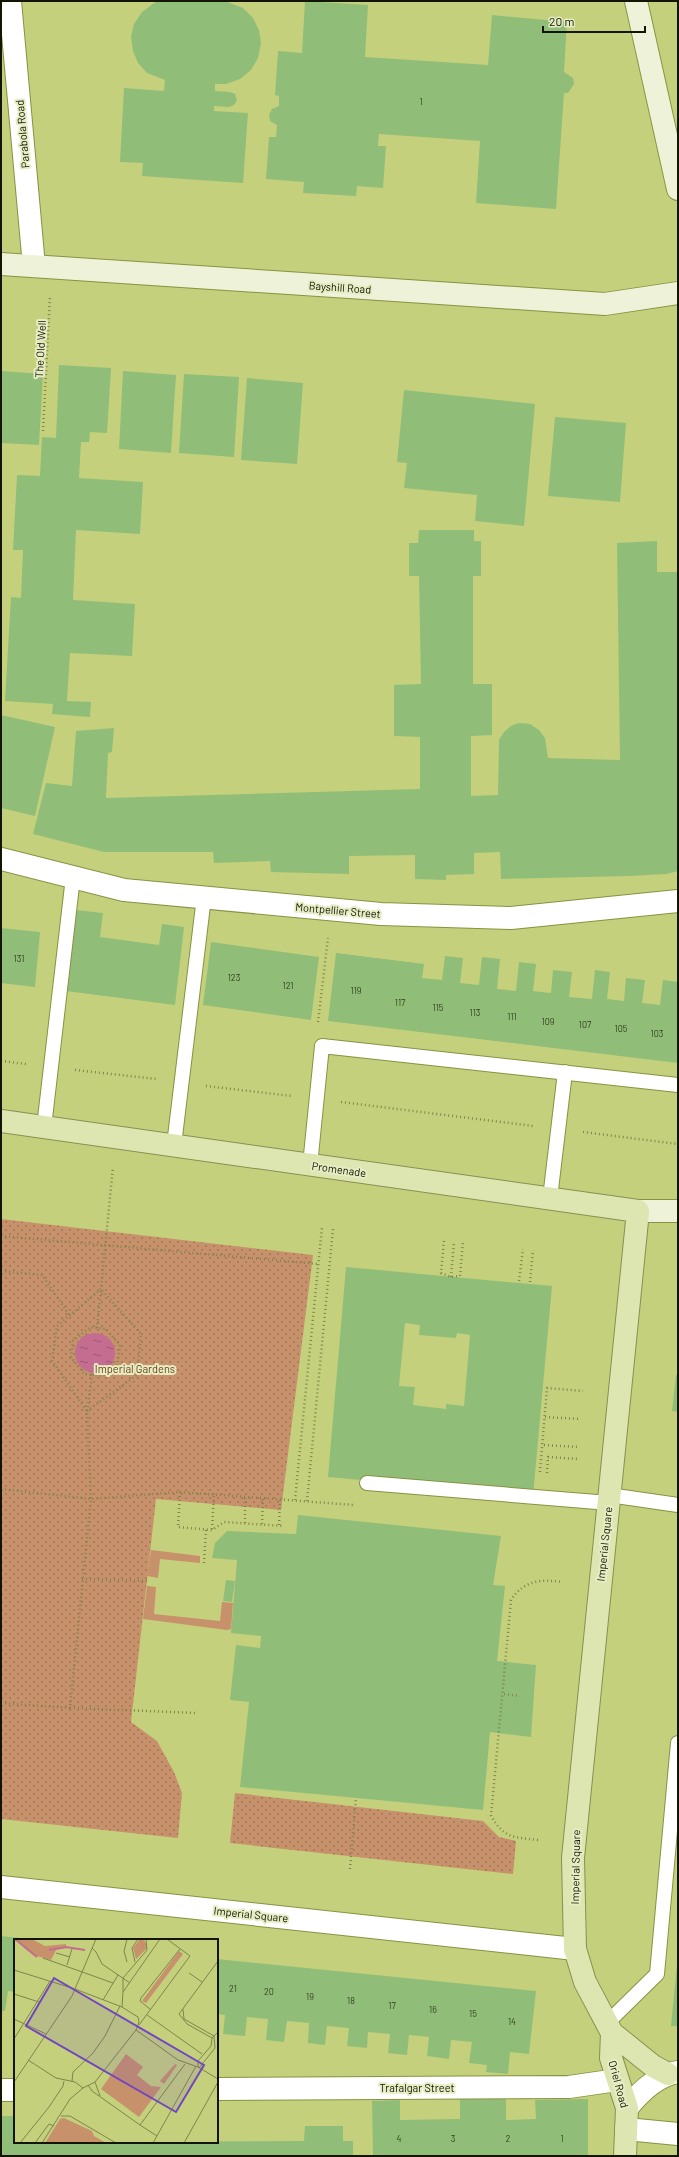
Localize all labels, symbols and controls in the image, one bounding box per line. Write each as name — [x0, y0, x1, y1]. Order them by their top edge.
scale bar — [543, 8, 645, 34]
text: 20 m — [549, 14, 575, 28]
house number: 1 — [419, 96, 423, 107]
street label: Parabola Road — [13, 99, 31, 169]
street label: Bayshill Road — [308, 278, 372, 296]
street label: The Old Well — [32, 320, 48, 378]
street label: Montpellier Street — [295, 900, 381, 920]
house number: 131 — [14, 953, 24, 964]
house number: 123 — [228, 972, 241, 983]
house number: 121 — [283, 980, 294, 991]
house number: 119 — [350, 985, 362, 996]
house number: 117 — [395, 997, 406, 1008]
house number: 115 — [433, 1002, 444, 1013]
house number: 113 — [470, 1007, 481, 1018]
house number: 111 — [507, 1011, 517, 1022]
house number: 109 — [542, 1016, 555, 1027]
house number: 107 — [579, 1019, 592, 1030]
house number: 105 — [615, 1023, 628, 1034]
house number: 103 — [651, 1028, 664, 1039]
street label: Promenade — [311, 1159, 367, 1179]
park label: Imperial Gardens — [95, 1362, 175, 1375]
street label: Imperial Square — [594, 1506, 614, 1582]
street label: Imperial Square — [568, 1829, 582, 1905]
street label: Imperial Square — [213, 1904, 289, 1924]
inset map — [14, 1939, 218, 2143]
house number: 21 — [229, 1983, 237, 1994]
house number: 20 — [264, 1986, 274, 1997]
house number: 19 — [306, 1991, 314, 2002]
house number: 18 — [347, 1995, 355, 2006]
house number: 17 — [388, 2000, 396, 2011]
house number: 16 — [429, 2004, 437, 2015]
house number: 15 — [469, 2008, 477, 2019]
house number: 14 — [508, 2016, 516, 2027]
street label: Oriel Road — [606, 2059, 632, 2109]
street label: Trafalgar Street — [380, 2081, 454, 2094]
house number: 4 — [397, 2133, 402, 2144]
house number: 3 — [451, 2133, 456, 2144]
house number: 2 — [506, 2133, 511, 2144]
house number: 1 — [560, 2133, 564, 2144]

